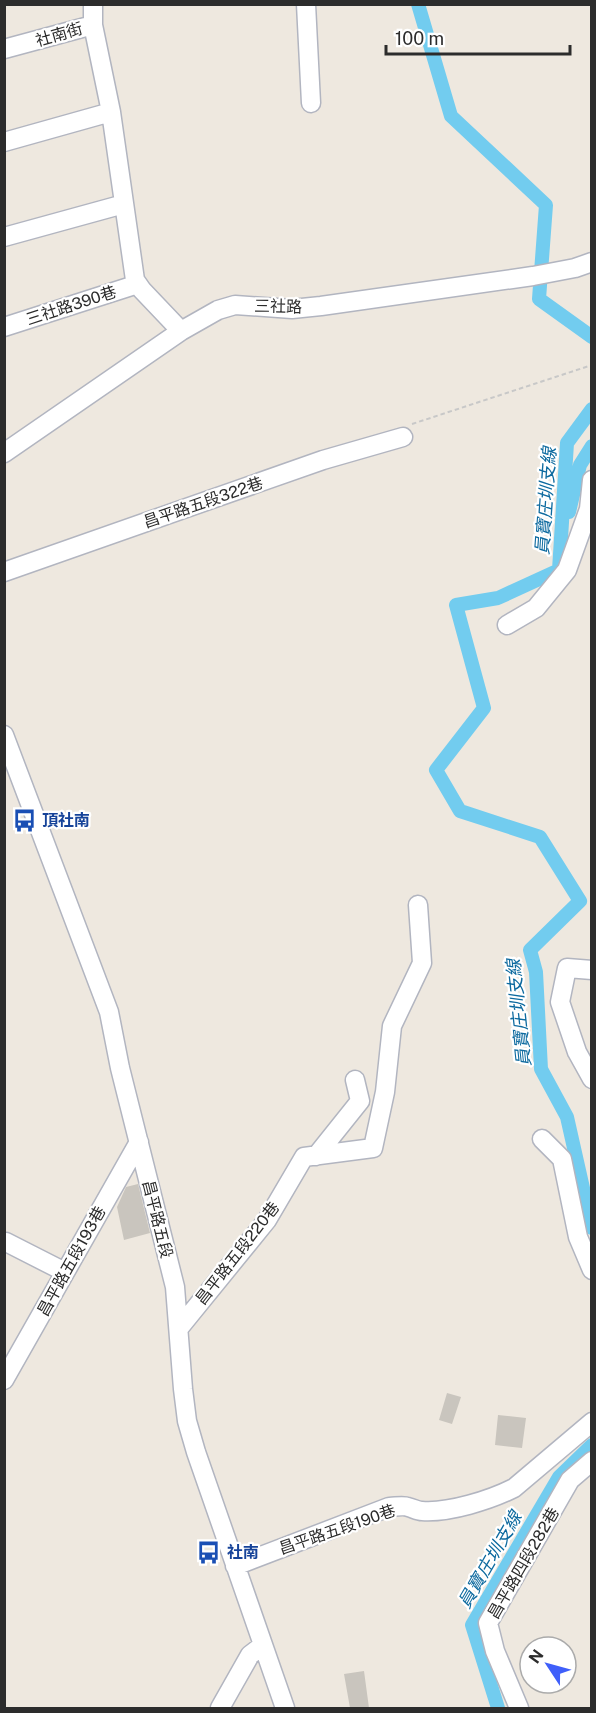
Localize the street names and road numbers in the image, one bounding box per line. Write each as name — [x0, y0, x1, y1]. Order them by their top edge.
street label: 社南街 — [33, 19, 85, 50]
street label: 三社路390巷 — [24, 282, 119, 329]
street label: 三社路 — [254, 297, 302, 316]
street label: 昌平路五段322巷 — [141, 473, 265, 532]
street label: 昌平路五段 — [139, 1178, 176, 1260]
street label: 昌平路五段220巷 — [191, 1198, 283, 1308]
street label: 昌平路五段193巷 — [33, 1203, 109, 1319]
street label: 昌平路五段190巷 — [276, 1501, 398, 1558]
street label: 昌平路四段282巷 — [484, 1504, 563, 1622]

